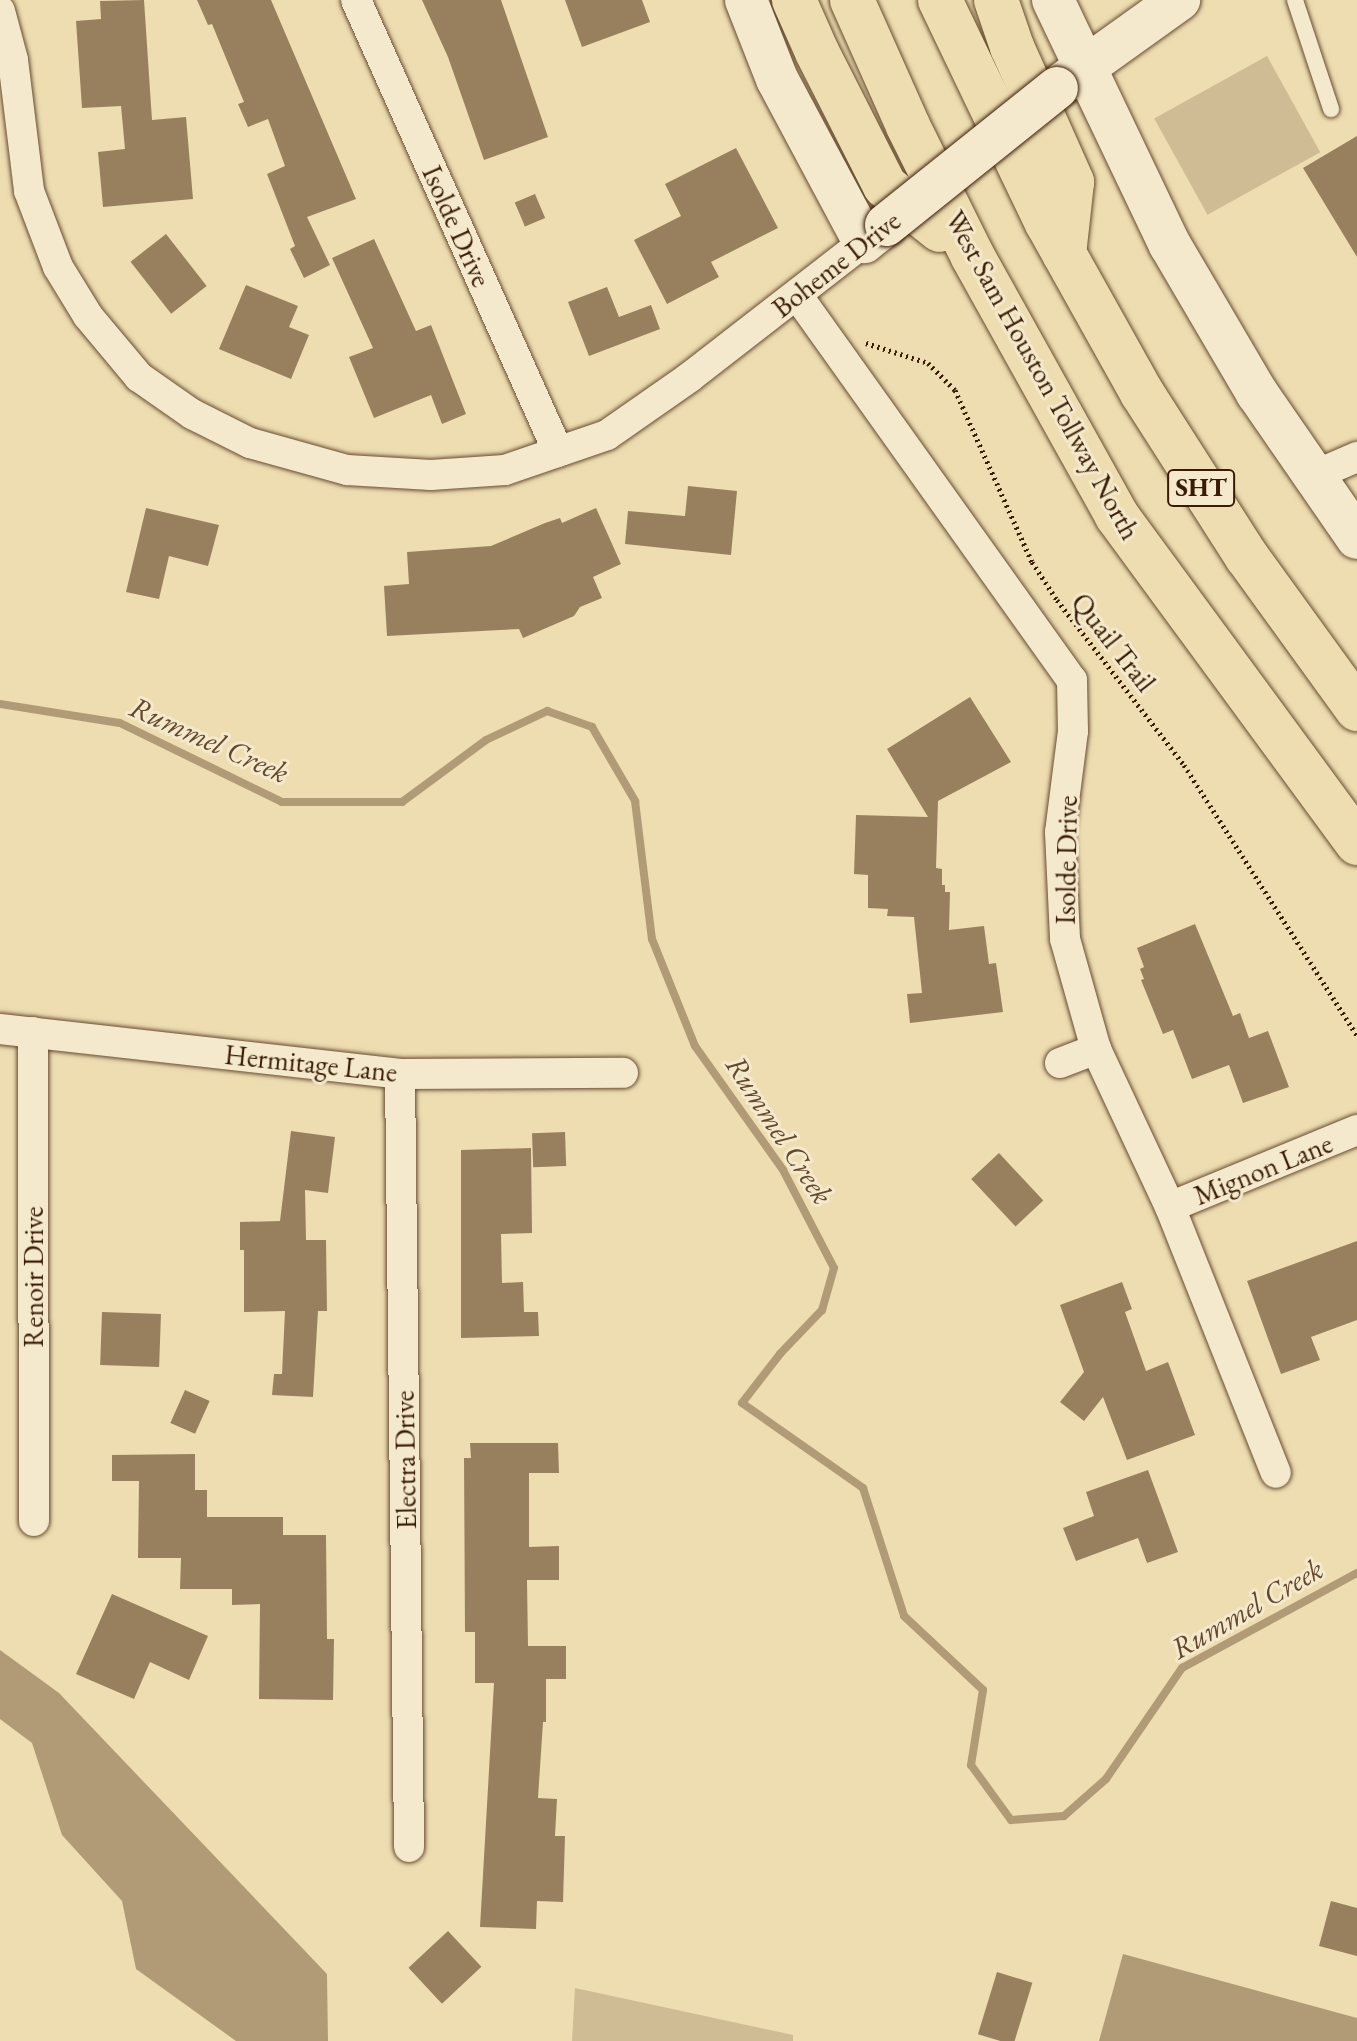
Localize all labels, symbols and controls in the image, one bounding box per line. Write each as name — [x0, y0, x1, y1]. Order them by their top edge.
street label: Isolde Drive — [415, 160, 499, 292]
street label: Boheme Drive — [765, 204, 907, 324]
street label: West Sam Houston Tollway North — [938, 205, 1148, 545]
road number: SHT — [1167, 466, 1235, 510]
street label: Quail Trail — [1065, 586, 1163, 698]
water label: Rummel Creek — [124, 689, 294, 791]
street label: Isolde Drive — [1048, 795, 1084, 925]
street label: Hermitage Lane — [223, 1037, 399, 1089]
water label: Rummel Creek — [718, 1049, 840, 1211]
street label: Mignon Lane — [1189, 1126, 1337, 1212]
street label: Renoir Drive — [16, 1206, 50, 1348]
street label: Electra Drive — [387, 1390, 423, 1530]
water label: Rummel Creek — [1164, 1551, 1330, 1667]

